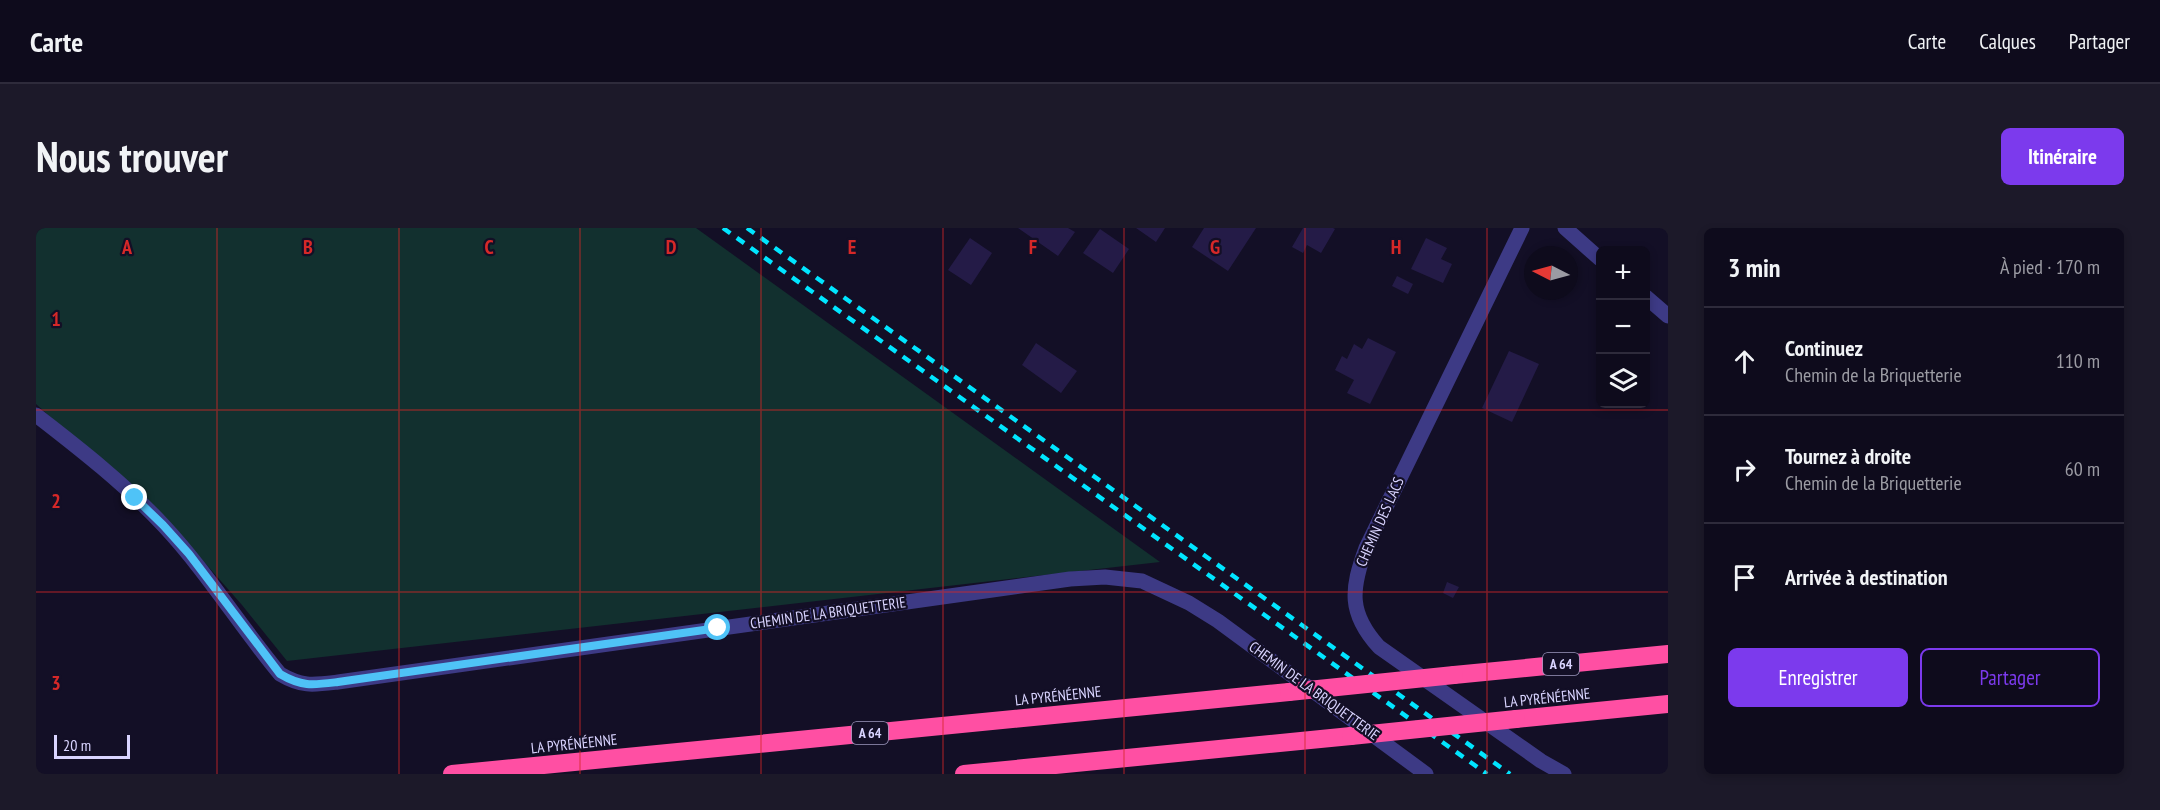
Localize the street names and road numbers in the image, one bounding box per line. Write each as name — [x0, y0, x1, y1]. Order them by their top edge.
street label: CHEMIN DES LACS — [1351, 474, 1408, 569]
street label: CHEMIN DE LA BRIQUETTERIE — [749, 592, 907, 633]
street label: CHEMIN DE LA BRIQUETTERIE — [1245, 637, 1383, 744]
road number: A 64 — [1543, 653, 1579, 675]
street label: LA PYRÉNÉENNE — [1014, 682, 1102, 709]
street label: LA PYRÉNÉENNE — [1503, 684, 1591, 711]
road number: A 64 — [852, 722, 888, 744]
street label: LA PYRÉNÉENNE — [530, 730, 618, 757]

